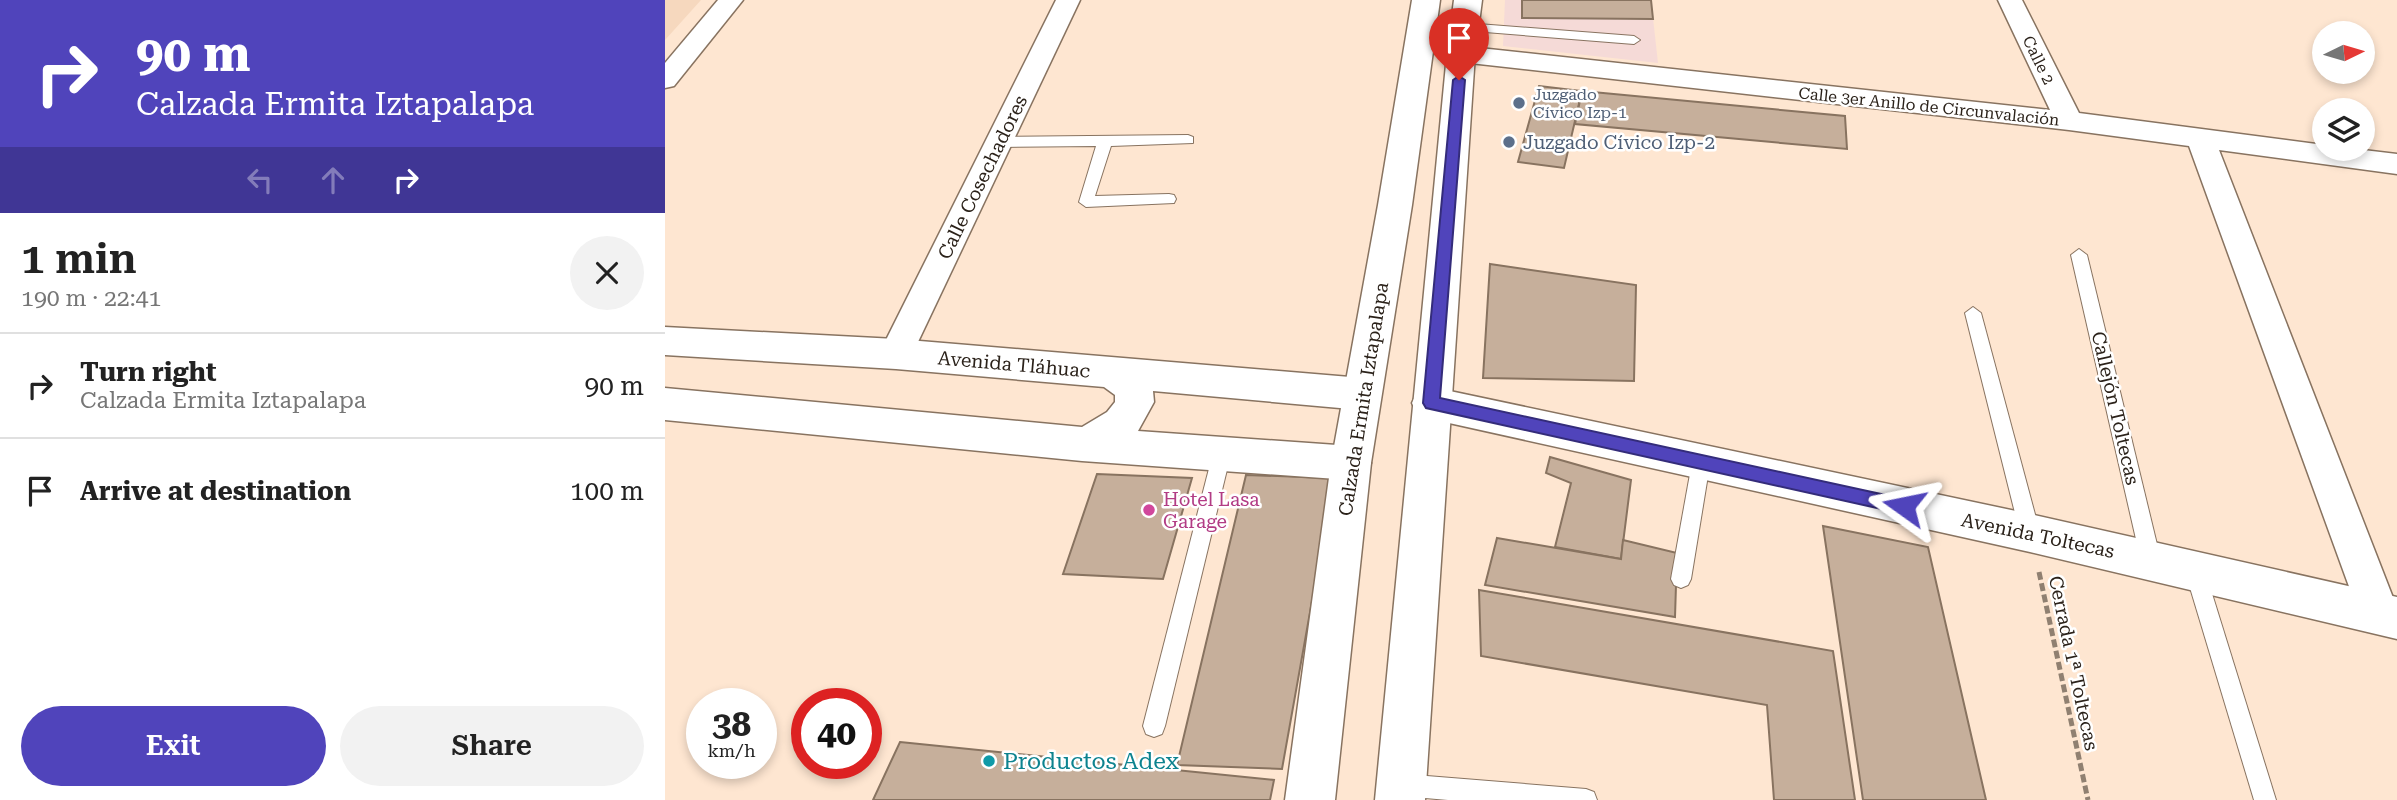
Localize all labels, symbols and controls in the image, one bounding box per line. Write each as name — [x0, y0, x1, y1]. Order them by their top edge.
pin — [1429, 8, 1489, 80]
icon: arrive — [1440, 19, 1478, 57]
north arrow — [2312, 21, 2375, 84]
map controls — [2312, 21, 2375, 161]
text: 90 m — [136, 26, 251, 83]
icon: right — [21, 28, 112, 119]
street label: Calle 2 — [2019, 33, 2058, 88]
street label: Calle 3er Anillo de Circunvalación — [1798, 83, 2060, 130]
text: Calzada Ermita Iztapalapa — [136, 85, 534, 123]
place label: Juzgado Cívico Izp-1 — [1533, 85, 1627, 122]
street label: Calle Cosechadores — [933, 91, 1032, 263]
marker: Juzgado Cívico Izp-1 — [1511, 95, 1527, 111]
button: layers — [2312, 98, 2375, 161]
place label: Juzgado Cívico Izp-2 — [1523, 131, 1715, 154]
marker: Juzgado Cívico Izp-2 — [1501, 134, 1517, 150]
icon: left — [241, 161, 279, 199]
icon: ahead — [314, 161, 352, 199]
icon: right — [387, 161, 425, 199]
text: 1 min — [21, 234, 137, 283]
button: close — [570, 236, 644, 310]
street label: Calzada Ermita Iztapalapa — [1334, 280, 1393, 518]
text: 190 m · 22:41 — [21, 285, 161, 312]
street label: Callejón Toltecas — [2087, 329, 2144, 487]
street label: Avenida Tláhuac — [937, 346, 1091, 383]
text: Turn right — [80, 357, 216, 387]
icon: right — [21, 367, 59, 405]
text: 90 m — [585, 371, 644, 401]
text: Calzada Ermita Iztapalapa — [80, 387, 366, 414]
position arrow — [1867, 469, 1941, 543]
icon: arrive — [21, 472, 59, 510]
text: Arrive at destination — [80, 476, 351, 506]
text: 100 m — [570, 476, 644, 506]
place label: Hotel Lasa Garage — [1163, 488, 1260, 533]
marker: Hotel Lasa Garage — [1141, 502, 1157, 518]
street label: Avenida Toltecas — [1959, 508, 2116, 563]
street label: Cerrada 1ª Toltecas — [2044, 574, 2103, 753]
speed limit sign: 40 — [791, 688, 882, 779]
text: 38 — [712, 704, 751, 745]
button: Exit — [21, 706, 326, 786]
button: Share — [340, 706, 644, 786]
text: km/h — [707, 740, 756, 761]
place label: Productos Adex — [1003, 748, 1180, 775]
marker: Productos Adex — [981, 753, 997, 769]

